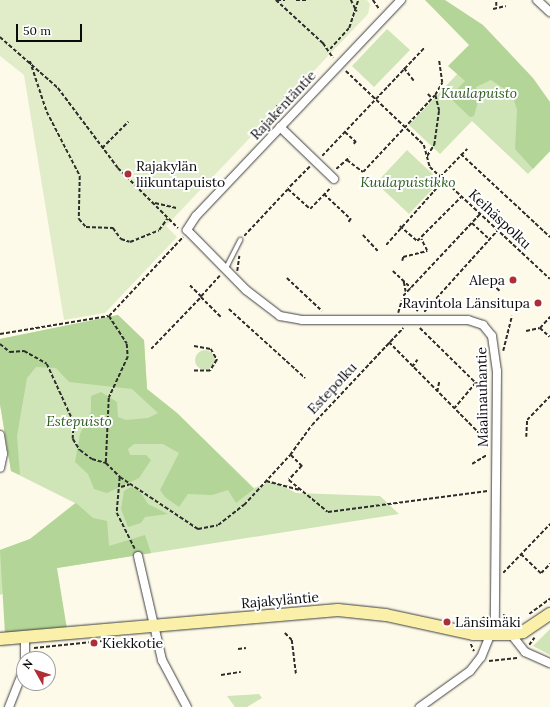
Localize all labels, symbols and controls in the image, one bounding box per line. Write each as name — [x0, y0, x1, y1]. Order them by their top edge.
scale bar — [18, 16, 84, 42]
text: 50 m — [23, 23, 51, 38]
street label: Rajakentäntie — [247, 67, 319, 143]
park label: Kuulapuisto — [441, 85, 517, 101]
place label: Rajakylän liikuntapuisto — [136, 158, 225, 190]
marker: Rajakylän liikuntapuisto — [123, 169, 133, 179]
park label: Kuulapuistikko — [360, 174, 456, 190]
street label: Keihäspolku — [465, 186, 535, 252]
place label: Alepa — [469, 272, 505, 288]
marker: Alepa — [508, 275, 518, 285]
place label: Ravintola Länsitupa — [402, 295, 530, 311]
marker: Ravintola Länsitupa — [533, 298, 543, 308]
street label: Maalinauhantie — [473, 347, 491, 447]
street label: Estepolku — [304, 359, 360, 417]
park label: Estepuisto — [46, 413, 112, 429]
street label: Rajakyläntie — [240, 588, 320, 612]
place label: Länsimäki — [455, 614, 521, 630]
marker: Länsimäki — [442, 617, 452, 627]
place label: Kiekkotie — [102, 635, 163, 651]
marker: Kiekkotie — [89, 638, 99, 648]
north arrow — [16, 651, 56, 691]
text: N — [19, 656, 36, 672]

